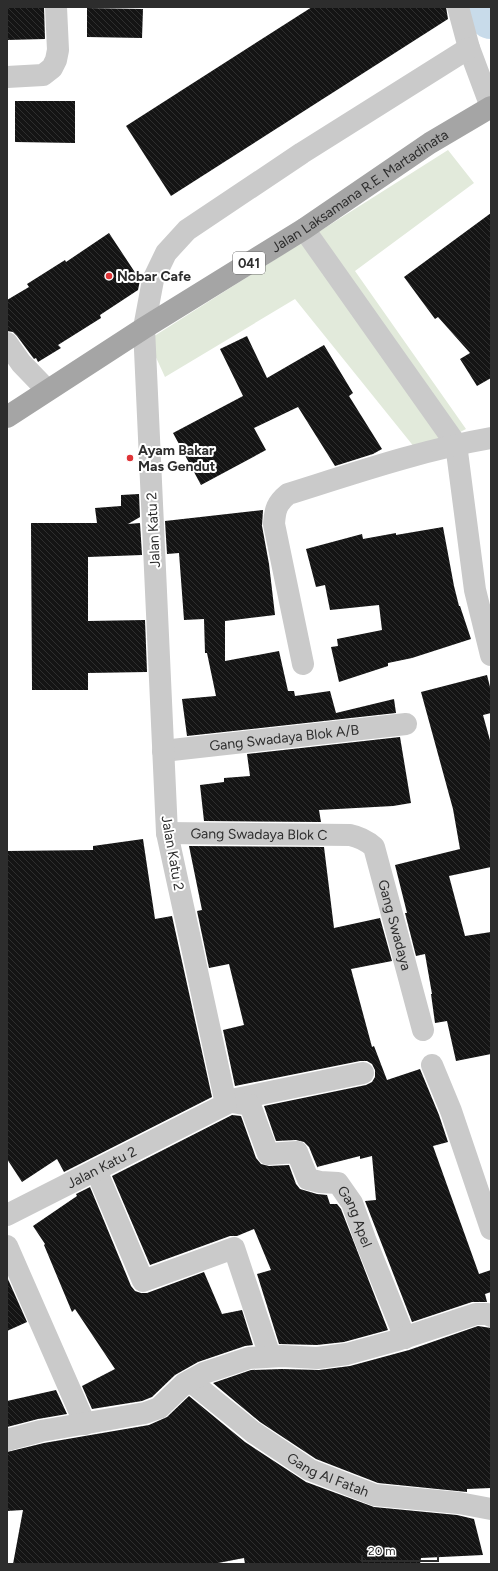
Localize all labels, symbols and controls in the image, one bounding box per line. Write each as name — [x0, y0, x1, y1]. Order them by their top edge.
street label: Jalan Laksamana R.E. Martadinata — [268, 126, 452, 256]
road number: 041 — [233, 252, 265, 274]
place label: Nobar Cafe — [117, 268, 191, 285]
marker: Nobar Cafe — [104, 271, 114, 281]
place label: Ayam Bakar Mas Gendut — [138, 442, 216, 475]
marker: Ayam Bakar Mas Gendut — [125, 453, 135, 463]
street label: Jalan Katu 2 — [143, 492, 164, 568]
street label: Gang Swadaya Blok A/B — [209, 721, 360, 755]
street label: Jalan Katu 2 — [158, 814, 187, 892]
street label: Gang Swadaya Blok C — [190, 825, 328, 844]
street label: Gang Swadaya — [374, 878, 415, 973]
street label: Jalan Katu 2 — [64, 1143, 139, 1192]
street label: Gang Apel — [333, 1182, 375, 1250]
street label: Gang Al Fatah — [284, 1449, 371, 1501]
scale bar — [362, 1537, 438, 1563]
text: 20 m — [368, 1544, 396, 1558]

